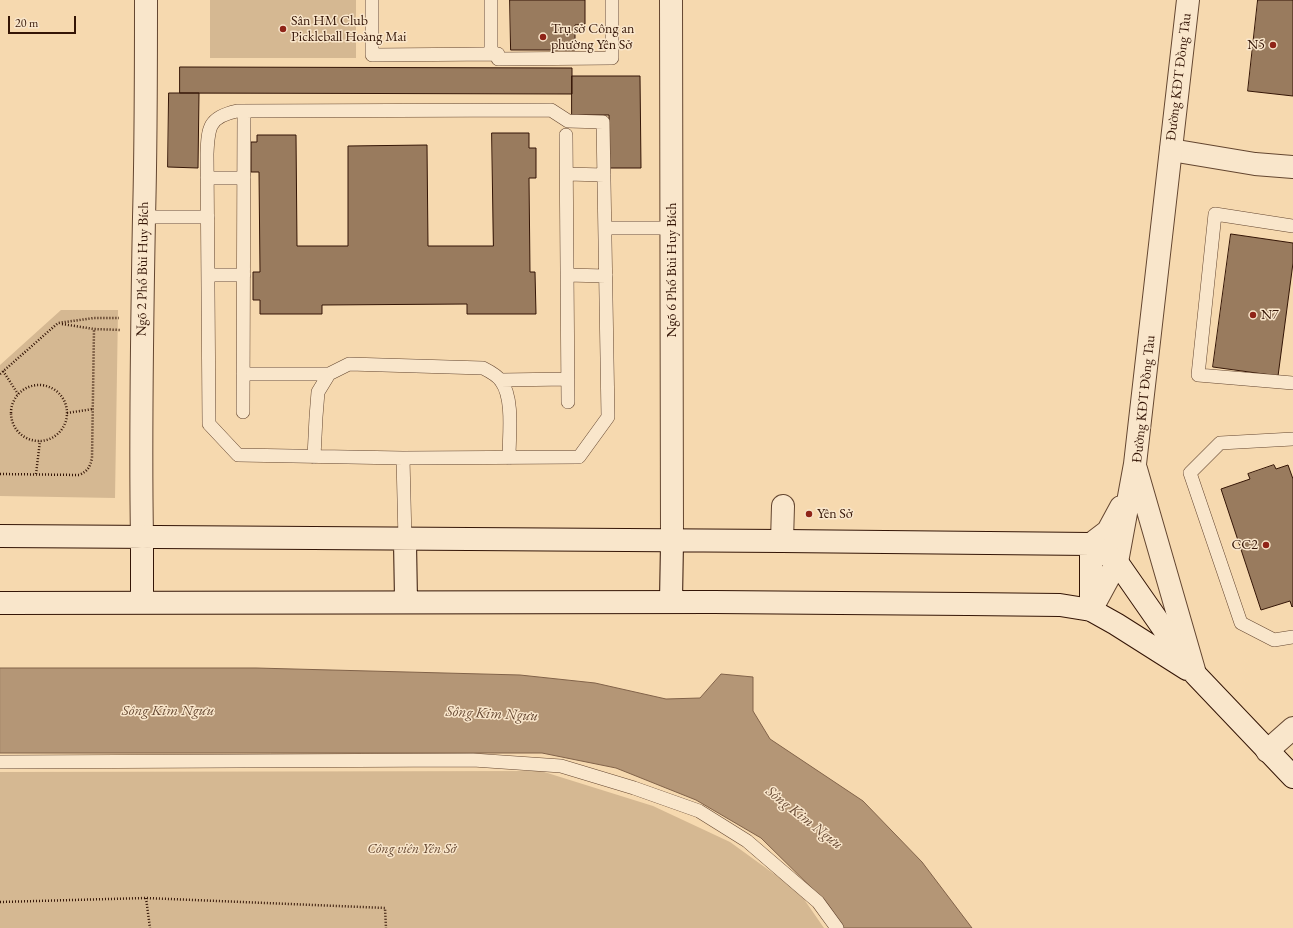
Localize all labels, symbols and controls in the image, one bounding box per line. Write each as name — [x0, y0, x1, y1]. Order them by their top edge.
scale bar — [10, 8, 78, 34]
street label: Đường KĐT Đồng Tàu — [1163, 12, 1195, 142]
place label: Sân HM Club Pickleball Hoàng Mai — [291, 13, 406, 46]
text: 20 m — [15, 15, 38, 31]
place label: Trụ sở Công an phường Yên Sở — [551, 21, 634, 54]
marker: Sân HM Club Pickleball Hoàng Mai — [278, 24, 288, 34]
marker: Trụ sở Công an phường Yên Sở — [538, 32, 548, 42]
place label: N5 — [1247, 37, 1265, 53]
marker: N5 — [1268, 40, 1278, 50]
street label: Ngõ 2 Phố Bùi Huy Bích — [133, 201, 153, 337]
street label: Ngõ 6 Phố Bùi Huy Bích — [664, 202, 680, 338]
place label: N7 — [1261, 307, 1279, 323]
marker: N7 — [1248, 310, 1258, 320]
street label: Đường KĐT Đồng Tàu — [1129, 334, 1159, 464]
place label: Yên Sở — [817, 506, 853, 522]
marker: Yên Sở — [804, 509, 814, 519]
place label: CC2 — [1231, 537, 1258, 553]
marker: CC2 — [1261, 540, 1271, 550]
water label: Sông Kim Ngưu — [122, 702, 214, 720]
water label: Sông Kim Ngưu — [445, 703, 539, 725]
water label: Sông Kim Ngưu — [762, 782, 846, 854]
park label: Công viên Yên Sở — [367, 841, 457, 857]

